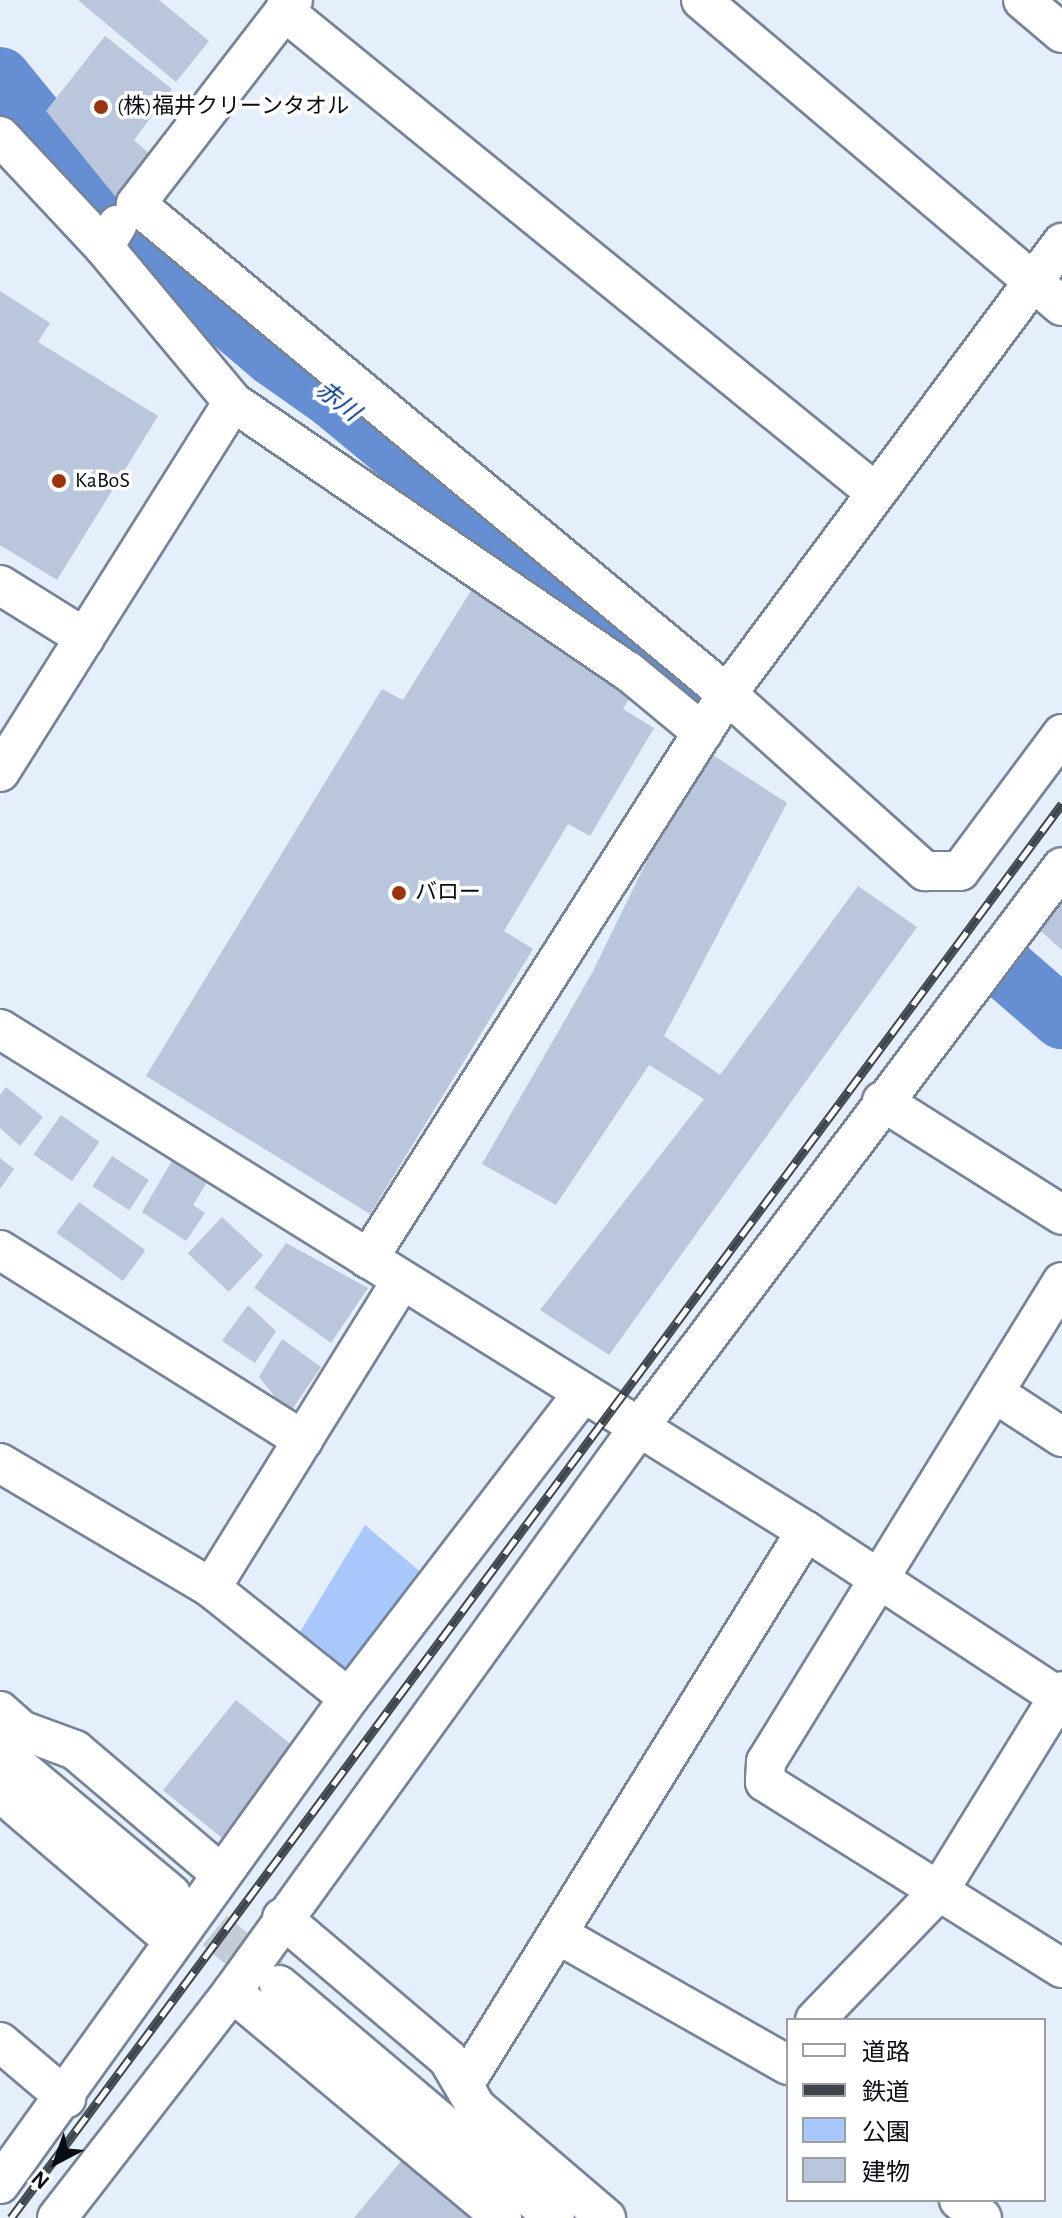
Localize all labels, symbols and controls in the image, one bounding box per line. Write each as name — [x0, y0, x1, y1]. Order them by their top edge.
place label: (株)福井クリーンタオル — [117, 94, 350, 120]
marker: (株)福井クリーンタオル — [92, 98, 110, 116]
water label: 赤川 — [309, 376, 365, 428]
place label: KaBoS — [75, 468, 130, 494]
marker: KaBoS — [50, 472, 68, 490]
place label: バロー — [415, 880, 481, 906]
marker: バロー — [390, 884, 408, 902]
legend — [786, 2018, 1046, 2202]
text: 道路 — [862, 2041, 910, 2065]
text: 鉄道 — [862, 2081, 910, 2105]
text: 公園 — [862, 2121, 910, 2145]
north arrow — [16, 2122, 96, 2202]
text: 建物 — [862, 2161, 910, 2185]
text: N — [27, 2167, 53, 2193]

